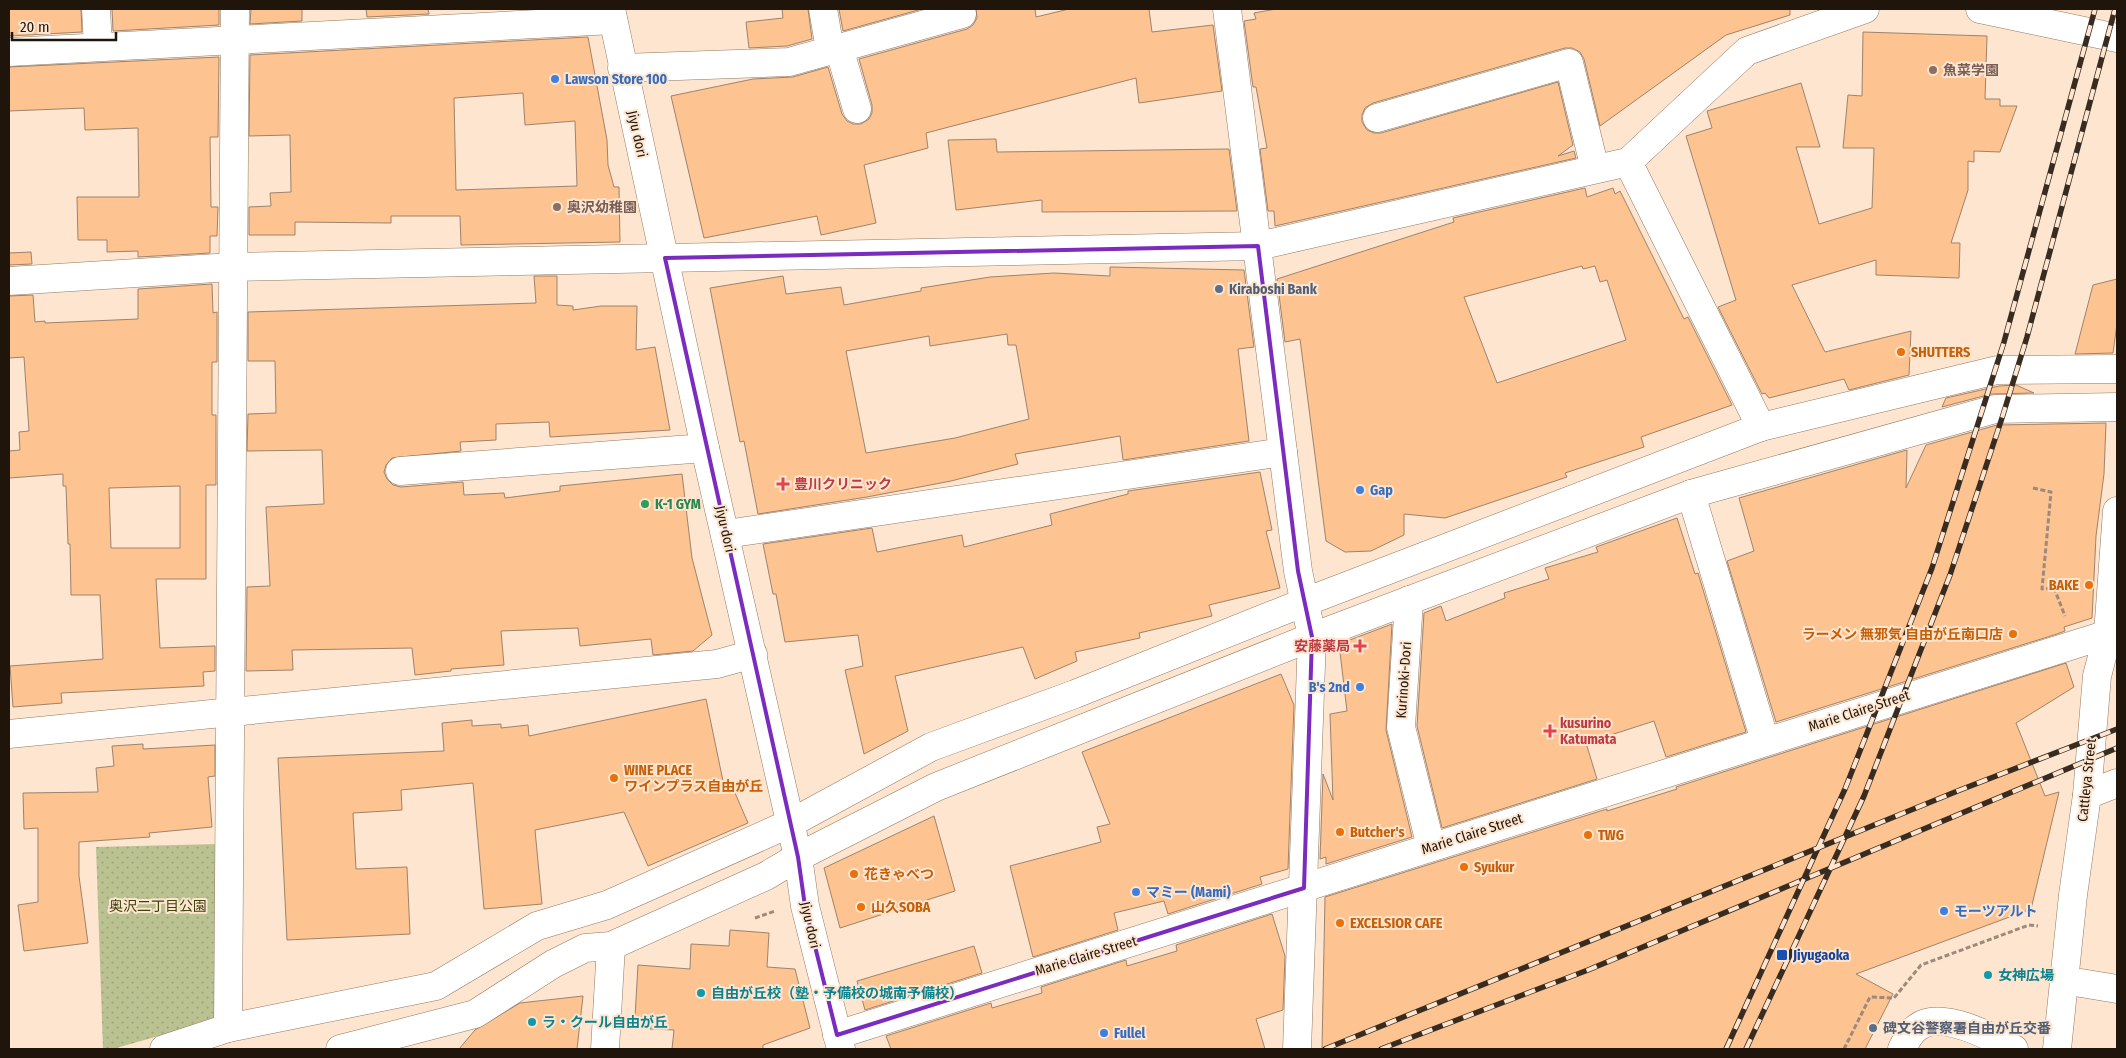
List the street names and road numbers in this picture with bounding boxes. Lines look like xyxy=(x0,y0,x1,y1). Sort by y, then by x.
street label: Jiyu dori xyxy=(623,109,651,159)
street label: Jiyu dori xyxy=(711,504,739,554)
street label: Kurinoki-Dori xyxy=(1393,641,1415,719)
street label: Marie Claire Street xyxy=(1806,686,1912,735)
street label: Cattleya Street xyxy=(2074,737,2100,823)
street label: Marie Claire Street xyxy=(1419,809,1525,858)
street label: Jiyu dori xyxy=(796,900,824,950)
street label: Marie Claire Street xyxy=(1033,932,1139,980)

